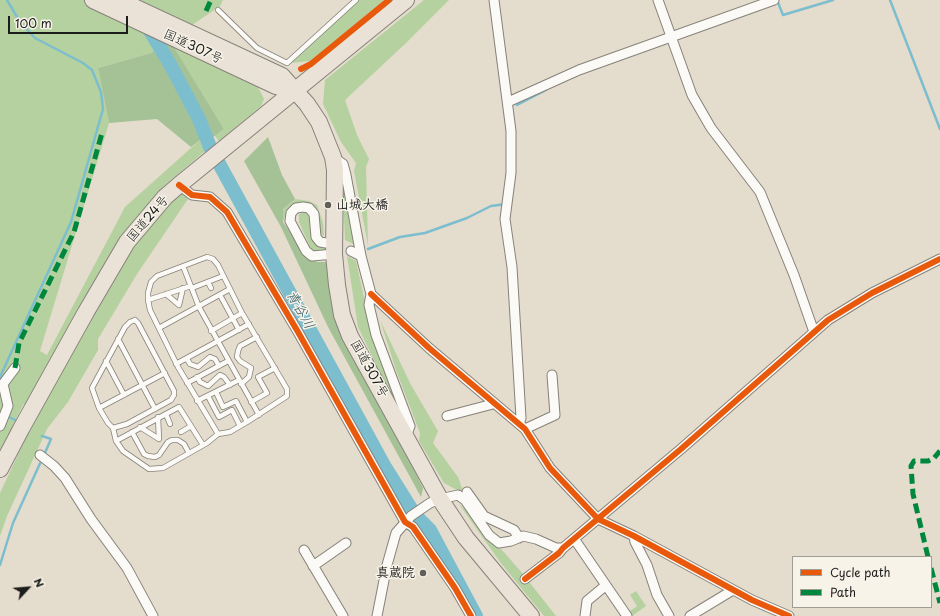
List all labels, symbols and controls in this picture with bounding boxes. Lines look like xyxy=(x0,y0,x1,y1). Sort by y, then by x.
scale bar xyxy=(10,8,130,34)
text: 100 m xyxy=(15,14,52,32)
street label: 国道307号 xyxy=(161,26,225,68)
street label: 国道24号 xyxy=(124,193,172,245)
place label: 山城大橋 xyxy=(336,197,388,213)
marker: 山城大橋 xyxy=(323,200,333,210)
water label: 青谷川 xyxy=(282,288,318,332)
street label: 国道307号 xyxy=(347,337,391,401)
legend xyxy=(792,556,932,608)
text: Cycle path xyxy=(830,563,891,581)
place label: 真蔵院 xyxy=(376,565,415,581)
north arrow xyxy=(8,568,48,608)
marker: 真蔵院 xyxy=(418,568,428,578)
text: N xyxy=(30,575,49,590)
text: Path xyxy=(830,583,856,601)

